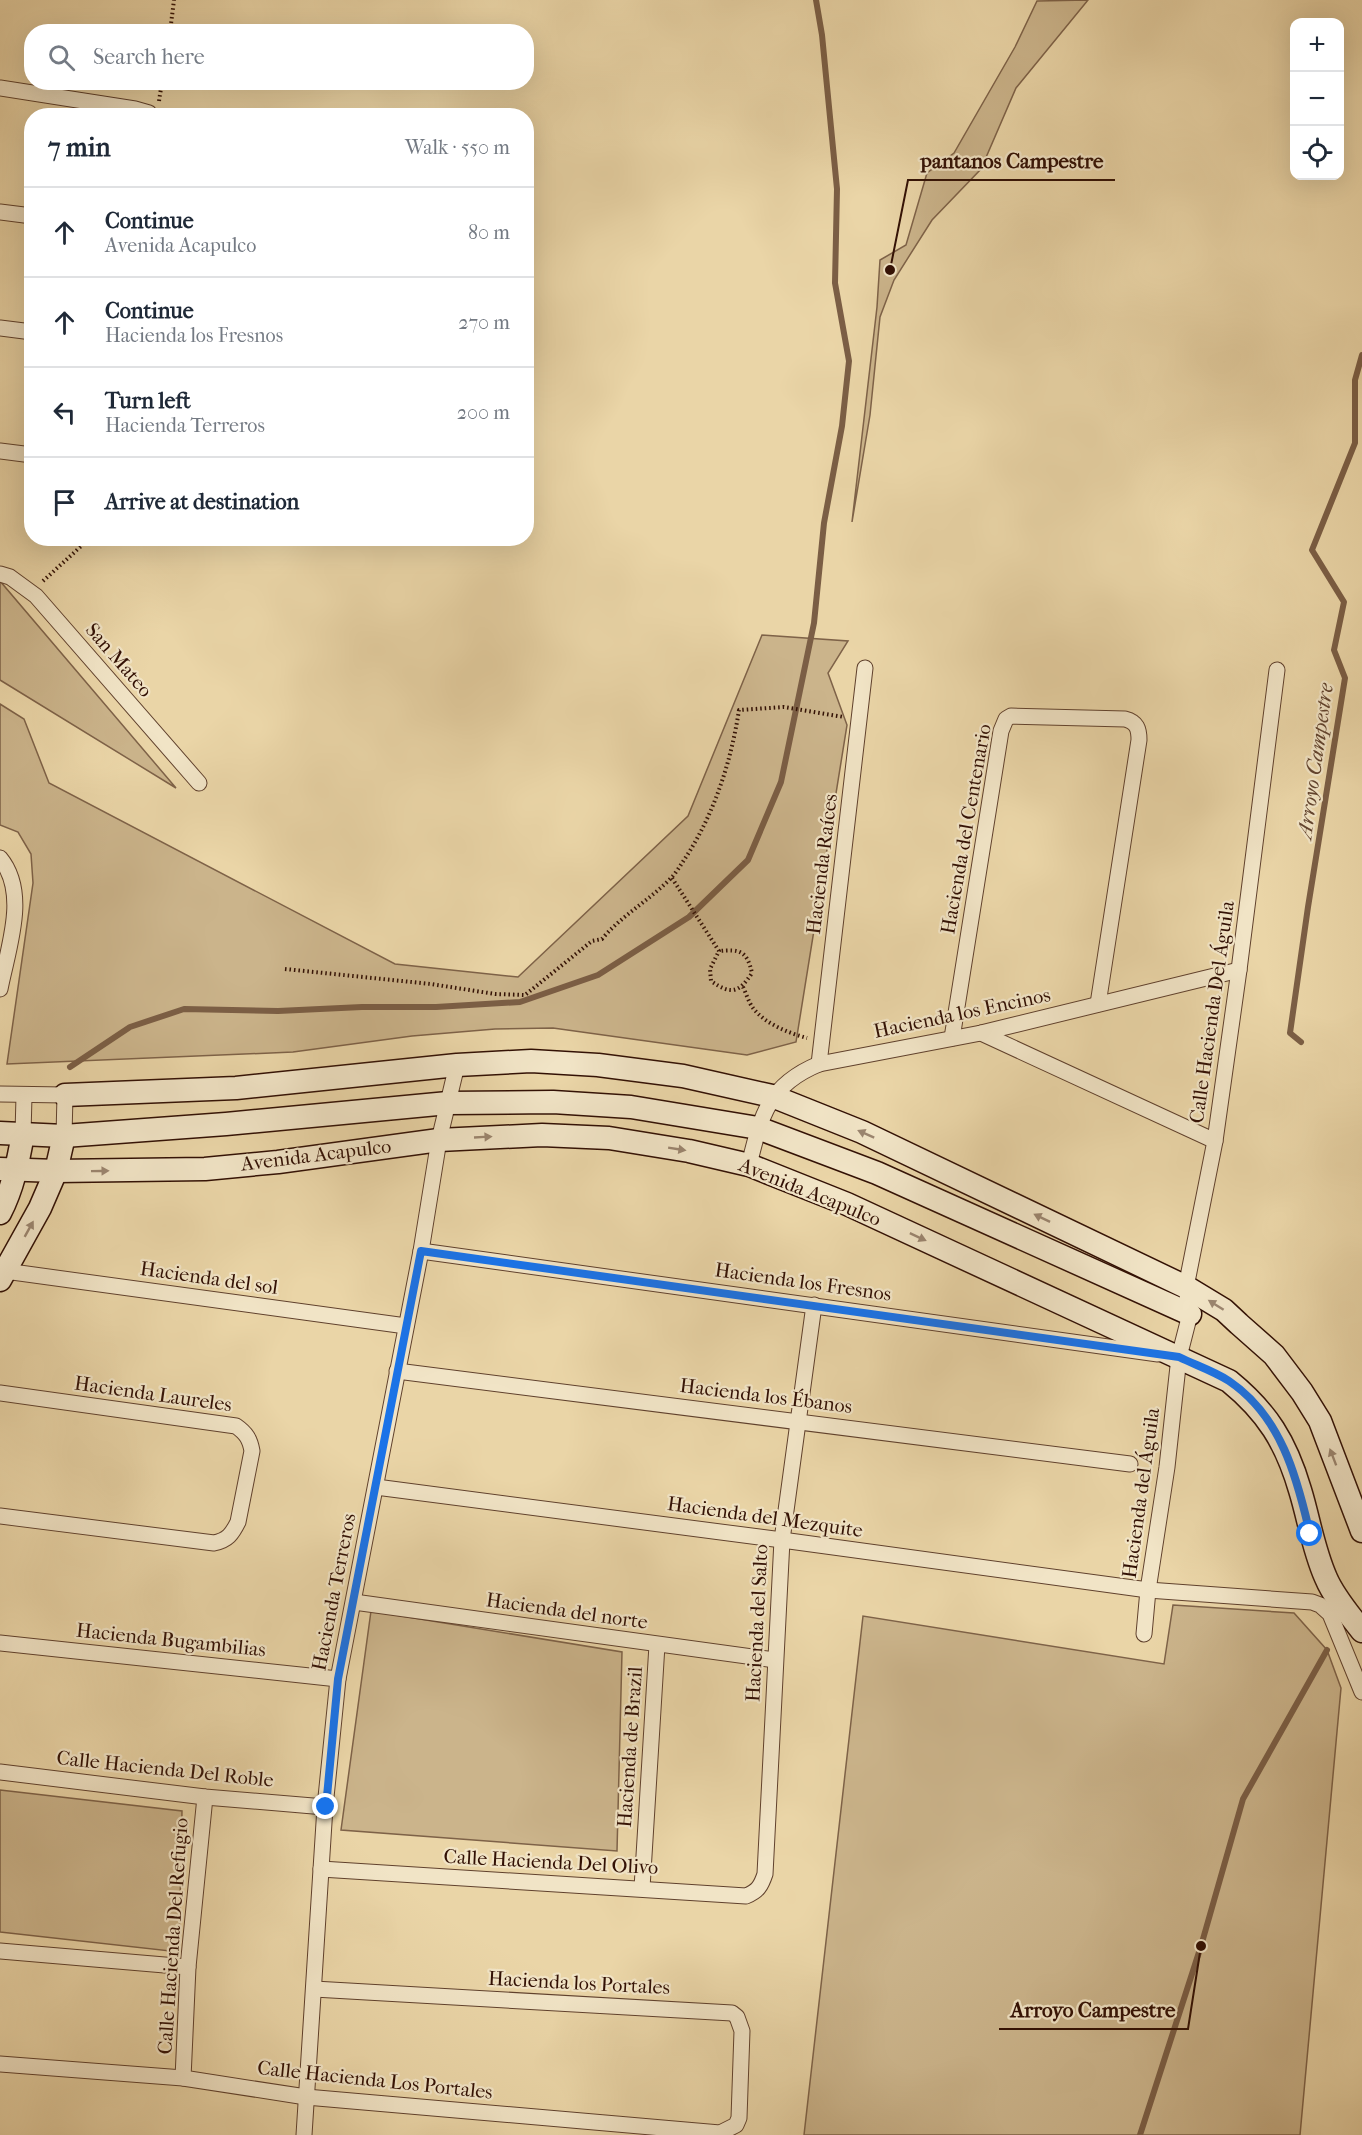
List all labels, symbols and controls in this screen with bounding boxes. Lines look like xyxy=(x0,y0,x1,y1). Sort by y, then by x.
map controls xyxy=(1290,18,1344,180)
button: + xyxy=(1290,18,1344,72)
search box xyxy=(24,24,534,90)
icon: search xyxy=(45,41,78,74)
text: Search here xyxy=(93,44,205,70)
button: − xyxy=(1290,72,1344,126)
button: locate xyxy=(1290,126,1344,180)
text: 7 min xyxy=(48,132,111,163)
text: Walk · 550 m xyxy=(405,136,510,159)
callout: pantanos Campestre xyxy=(908,141,1115,180)
text: pantanos Campestre xyxy=(920,149,1104,173)
text: Continue xyxy=(105,208,194,234)
icon: ahead xyxy=(48,216,81,249)
text: 80 m xyxy=(468,221,510,244)
text: Avenida Acapulco xyxy=(105,234,256,257)
text: Continue xyxy=(105,298,194,324)
icon: ahead xyxy=(48,306,81,339)
text: 270 m xyxy=(458,311,510,334)
text: Hacienda los Fresnos xyxy=(105,324,283,347)
text: Turn left xyxy=(105,388,191,414)
icon: left xyxy=(48,396,81,429)
text: 200 m xyxy=(457,401,510,424)
text: Hacienda Terreros xyxy=(105,414,265,437)
icon: arrive xyxy=(48,486,81,519)
text: Arrive at destination xyxy=(105,489,299,515)
street label: San Mateo xyxy=(81,618,157,702)
water label: Arroyo Campestre xyxy=(1292,681,1338,843)
street label: Hacienda del Centenario xyxy=(936,722,996,936)
street label: Hacienda Raíces xyxy=(802,792,842,936)
street label: Calle Hacienda Del Águila xyxy=(1184,899,1239,1125)
street label: Hacienda los Encinos xyxy=(871,983,1053,1043)
one-way arrow xyxy=(857,1128,875,1138)
one-way arrow xyxy=(473,1133,492,1142)
street label: Avenida Acapulco xyxy=(239,1134,392,1176)
one-way arrow xyxy=(667,1145,686,1154)
street label: Avenida Acapulco xyxy=(735,1153,884,1231)
one-way arrow xyxy=(91,1166,110,1175)
one-way arrow xyxy=(1033,1213,1050,1222)
one-way arrow xyxy=(24,1220,34,1237)
one-way arrow xyxy=(909,1233,927,1242)
street label: Hacienda del sol xyxy=(139,1257,280,1299)
street label: Hacienda los Fresnos xyxy=(713,1258,893,1306)
one-way arrow xyxy=(1208,1300,1224,1311)
street label: Hacienda Laureles xyxy=(73,1372,233,1416)
street label: Hacienda los Ébanos xyxy=(678,1373,854,1418)
street label: Hacienda del Águila xyxy=(1117,1405,1164,1580)
one-way arrow xyxy=(1328,1447,1338,1465)
street label: Hacienda del Mezquite xyxy=(666,1492,864,1542)
street label: Hacienda Terreros xyxy=(307,1511,361,1673)
route start xyxy=(1296,1520,1322,1546)
street label: Hacienda del Salto xyxy=(741,1543,773,1703)
street label: Hacienda del norte xyxy=(485,1588,649,1634)
street label: Hacienda Bugambilias xyxy=(75,1619,267,1661)
street label: Hacienda de Brazil xyxy=(613,1665,647,1828)
street label: Calle Hacienda Del Roble xyxy=(55,1746,275,1792)
route end xyxy=(312,1793,338,1819)
street label: Calle Hacienda Del Refugio xyxy=(153,1817,193,2055)
street label: Calle Hacienda Del Olivo xyxy=(443,1845,659,1879)
street label: Hacienda los Portales xyxy=(488,1967,670,1999)
callout: Arroyo Campestre xyxy=(999,1990,1188,2029)
text: Arroyo Campestre xyxy=(1009,1998,1176,2022)
street label: Calle Hacienda Los Portales xyxy=(256,2056,494,2104)

